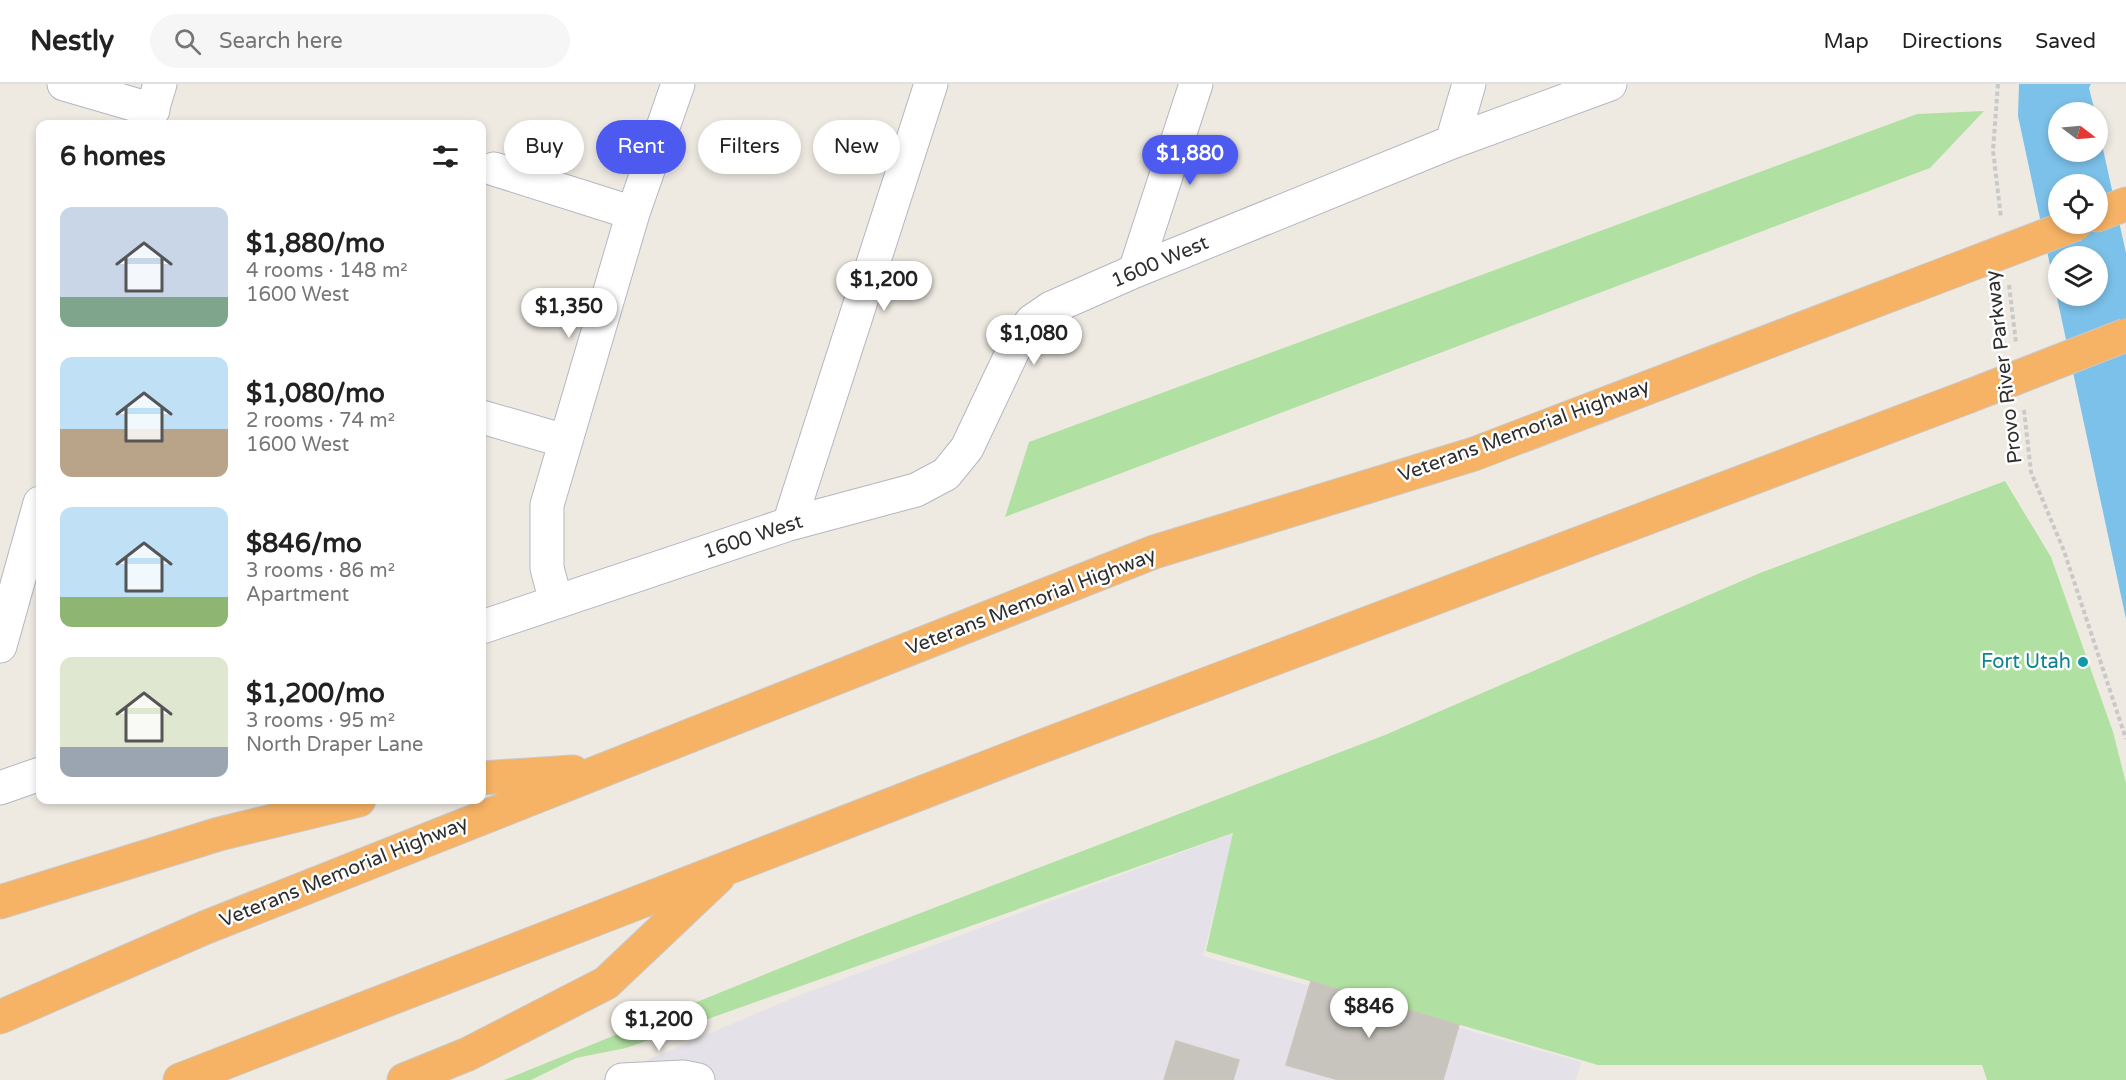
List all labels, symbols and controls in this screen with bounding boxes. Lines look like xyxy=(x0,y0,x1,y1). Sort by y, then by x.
search box xyxy=(150,14,570,68)
text: Nestly xyxy=(30,24,114,58)
icon: search xyxy=(171,25,204,58)
text: Search here xyxy=(219,28,343,54)
text: Map xyxy=(1823,29,1869,54)
text: Directions xyxy=(1902,29,2002,54)
text: Saved xyxy=(2035,29,2096,54)
north arrow xyxy=(2048,102,2108,162)
map controls xyxy=(2048,102,2108,306)
chip: Buy xyxy=(504,120,584,174)
chip: Rent xyxy=(596,120,686,174)
chip: Filters xyxy=(698,120,801,174)
chip: New xyxy=(813,120,900,174)
pin: $1,880 xyxy=(1141,135,1239,186)
icon: filters xyxy=(429,140,462,173)
text: 6 homes xyxy=(60,141,166,172)
text: $1,880 xyxy=(1156,142,1224,166)
button: locate xyxy=(2048,174,2108,234)
text: $1,880/mo xyxy=(246,228,385,259)
icon: home xyxy=(108,231,180,303)
street label: 1600 West xyxy=(1108,231,1213,293)
button: layers xyxy=(2048,246,2108,306)
text: 4 rooms · 148 m² xyxy=(246,259,408,283)
pin: $1,200 xyxy=(835,261,933,312)
text: $1,200 xyxy=(850,268,918,292)
street label: Provo River Parkway xyxy=(1980,269,2028,465)
text: 1600 West xyxy=(246,283,349,307)
pin: $1,350 xyxy=(520,288,618,339)
text: $1,350 xyxy=(535,295,603,319)
pin: $1,080 xyxy=(985,315,1083,366)
text: $1,080 xyxy=(1000,322,1068,346)
street label: Veterans Memorial Highway xyxy=(1395,374,1653,488)
text: $1,080/mo xyxy=(246,378,385,409)
icon: home xyxy=(108,381,180,453)
text: 2 rooms · 74 m² xyxy=(246,409,395,433)
text: 1600 West xyxy=(246,433,349,457)
street label: 1600 West xyxy=(700,510,806,564)
text: $846/mo xyxy=(246,528,362,559)
icon: home xyxy=(108,531,180,603)
street label: Veterans Memorial Highway xyxy=(903,543,1160,661)
text: 3 rooms · 86 m² xyxy=(246,559,395,583)
text: Apartment xyxy=(246,583,349,607)
place label: Fort Utah xyxy=(1981,650,2071,674)
marker: Fort Utah xyxy=(2076,655,2090,669)
text: $1,200/mo xyxy=(246,678,385,709)
icon: home xyxy=(108,681,180,753)
text: 3 rooms · 95 m² xyxy=(246,709,395,733)
text: North Draper Lane xyxy=(246,733,423,757)
street label: Veterans Memorial Highway xyxy=(216,811,472,933)
pin: $846 xyxy=(1333,988,1405,1039)
text: $846 xyxy=(1344,995,1394,1019)
pin: $1,200 xyxy=(610,1001,708,1052)
text: $1,200 xyxy=(625,1008,693,1032)

